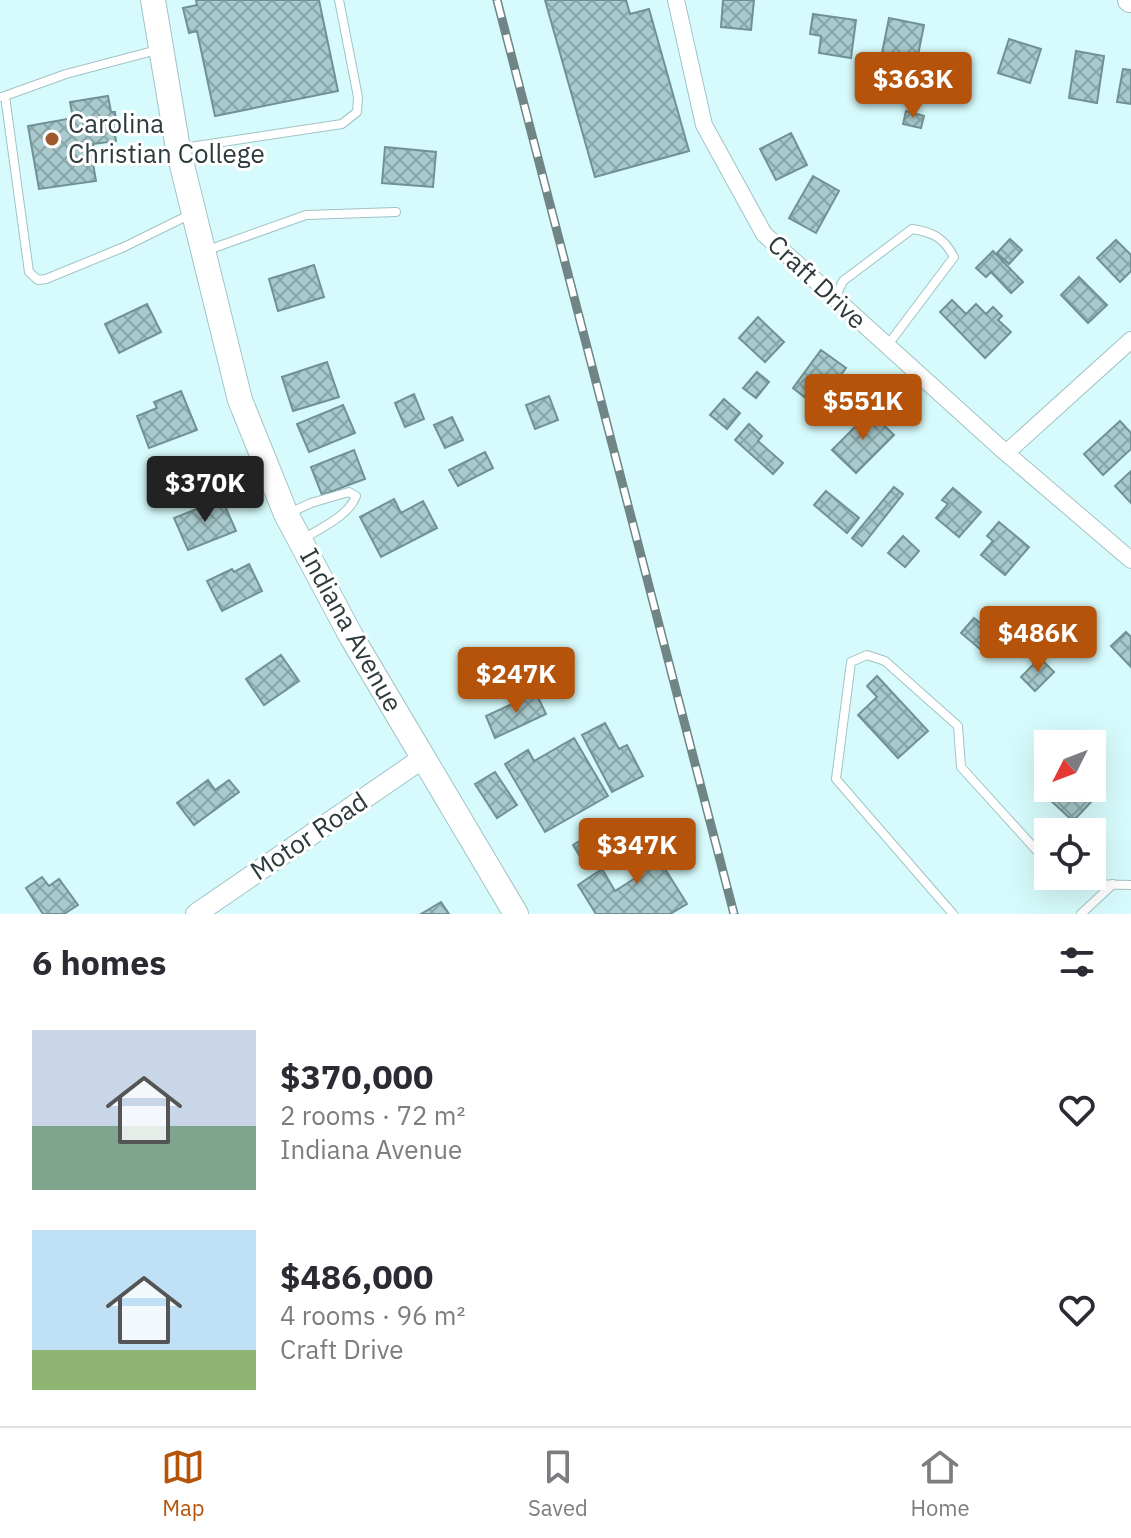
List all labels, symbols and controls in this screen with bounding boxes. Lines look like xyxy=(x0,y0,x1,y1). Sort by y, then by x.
pin: $363K xyxy=(857,52,969,120)
text: $363K xyxy=(873,61,953,95)
place label: Carolina Christian College xyxy=(68,106,265,170)
marker: Carolina Christian College xyxy=(43,130,61,148)
street label: Craft Drive xyxy=(761,227,874,336)
pin: $551K xyxy=(807,374,919,442)
text: $551K xyxy=(823,383,903,417)
pin: $370K xyxy=(149,456,261,524)
text: $370K xyxy=(165,465,245,499)
street label: Indiana Avenue xyxy=(293,542,411,717)
pin: $486K xyxy=(982,606,1094,674)
text: $486K xyxy=(998,615,1078,649)
pin: $247K xyxy=(460,647,572,715)
text: $247K xyxy=(476,656,556,690)
north arrow xyxy=(1034,730,1106,802)
map controls xyxy=(1034,730,1106,890)
street label: Motor Road xyxy=(243,783,374,887)
pin: $347K xyxy=(581,818,693,886)
button: locate xyxy=(1034,818,1106,890)
text: $347K xyxy=(597,827,677,861)
text: 6 homes xyxy=(32,940,167,984)
icon: filters xyxy=(1055,940,1099,984)
text: $370,000 xyxy=(280,1054,433,1098)
icon: home xyxy=(96,1062,192,1158)
icon: heart xyxy=(1055,1088,1099,1132)
text: 2 rooms · 72 m² xyxy=(280,1098,465,1132)
text: Indiana Avenue xyxy=(280,1132,462,1166)
text: $486,000 xyxy=(280,1254,433,1298)
icon: home xyxy=(96,1262,192,1358)
icon: heart xyxy=(1055,1288,1099,1332)
text: 4 rooms · 96 m² xyxy=(280,1298,465,1332)
text: Craft Drive xyxy=(280,1332,404,1366)
tab: Map xyxy=(161,1445,205,1522)
tab: Saved xyxy=(528,1445,588,1522)
tab: Home xyxy=(910,1445,970,1522)

